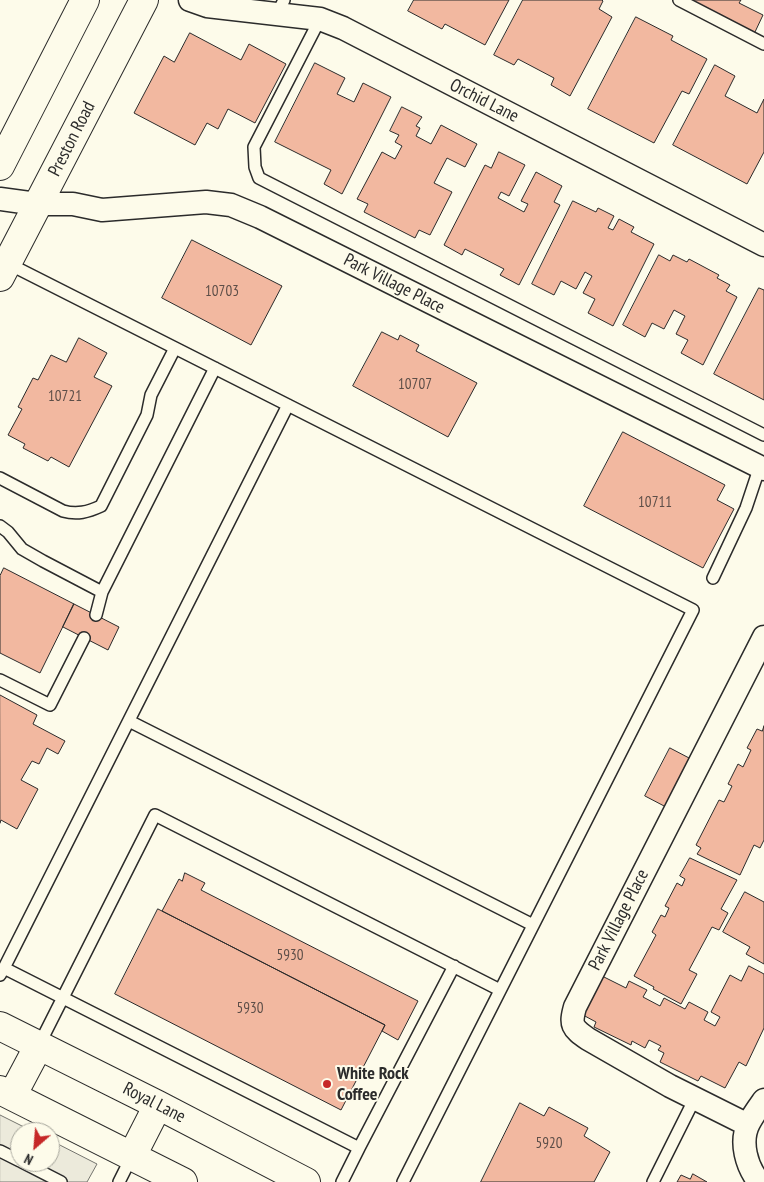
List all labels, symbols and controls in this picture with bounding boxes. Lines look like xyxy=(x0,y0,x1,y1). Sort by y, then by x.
street label: Orchid Lane xyxy=(446,74,522,128)
street label: Preston Road xyxy=(44,98,100,180)
street label: Park Village Place xyxy=(340,249,448,319)
house number: 10703 xyxy=(205,283,239,301)
house number: 10707 xyxy=(398,376,432,394)
house number: 10721 xyxy=(48,388,82,406)
house number: 10711 xyxy=(638,494,672,512)
street label: Park Village Place xyxy=(584,866,654,974)
house number: 5930 xyxy=(277,947,303,965)
house number: 5930 xyxy=(237,1000,263,1018)
place label: White Rock Coffee xyxy=(337,1063,409,1106)
street label: Royal Lane xyxy=(119,1078,189,1128)
marker: White Rock Coffee xyxy=(321,1078,333,1090)
north arrow xyxy=(10,1122,60,1172)
house number: 5920 xyxy=(536,1135,562,1153)
text: N xyxy=(21,1150,36,1169)

